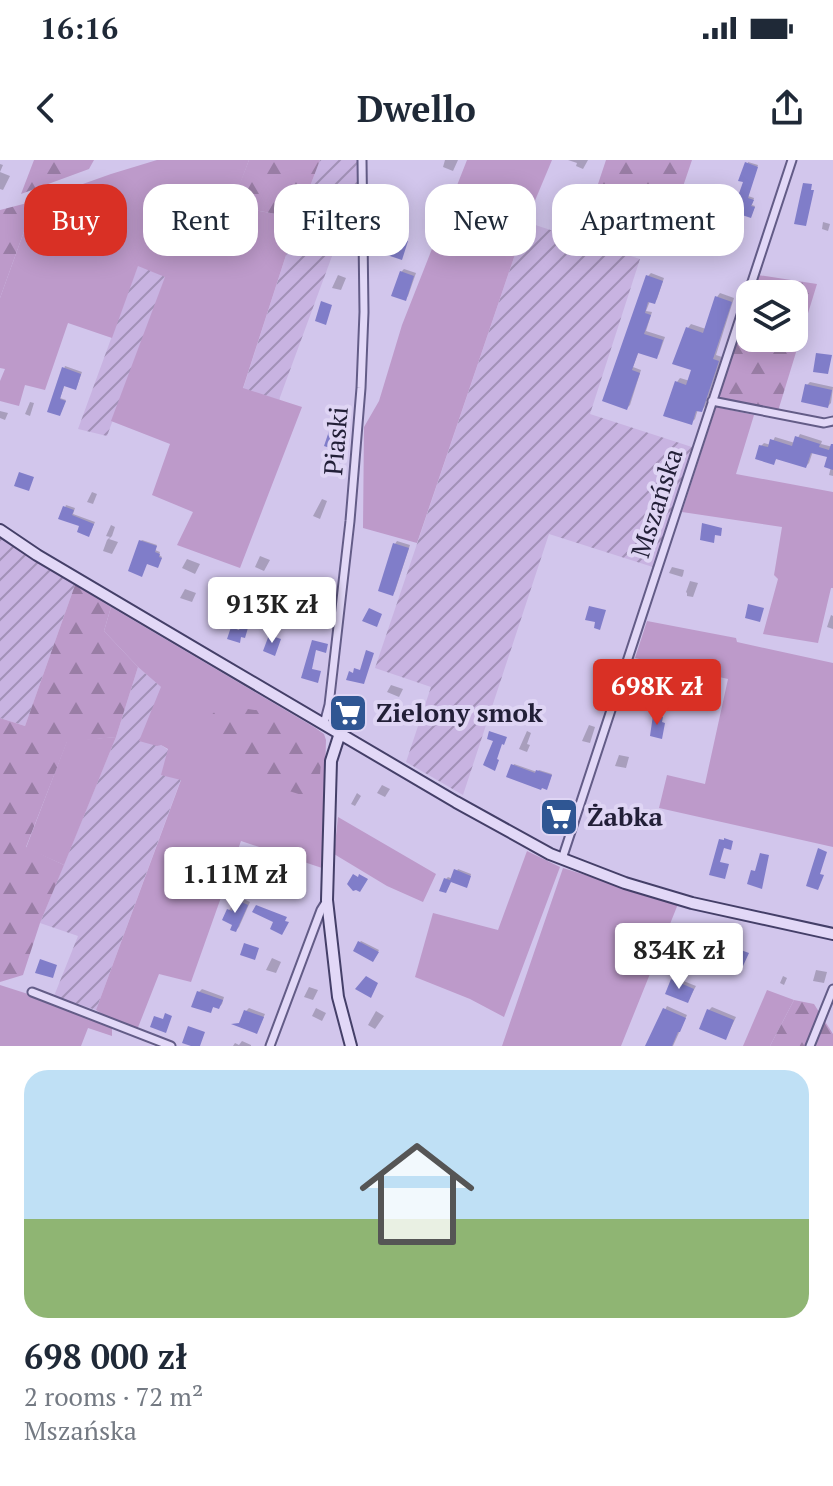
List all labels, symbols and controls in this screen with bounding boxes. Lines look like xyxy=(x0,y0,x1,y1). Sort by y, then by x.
text: 16:16 xyxy=(40,8,118,48)
text: Dwello xyxy=(357,85,476,132)
icon: back xyxy=(24,86,68,130)
icon: share xyxy=(765,86,809,130)
chip: Buy xyxy=(24,184,127,256)
chip: Rent xyxy=(143,184,258,256)
chip: Filters xyxy=(274,184,409,256)
chip: New xyxy=(425,184,536,256)
chip: Apartment xyxy=(552,184,744,256)
map controls xyxy=(736,280,808,352)
button: layers xyxy=(736,280,808,352)
street label: Piaski xyxy=(315,405,355,477)
street label: Mszańska xyxy=(622,444,690,562)
pin: 913K zł xyxy=(198,577,346,645)
text: 913K zł xyxy=(226,586,318,620)
pin: 698K zł xyxy=(583,659,731,727)
text: 698K zł xyxy=(611,668,703,702)
supermarket icon: Zielony smok xyxy=(327,692,369,734)
place label: Zielony smok xyxy=(376,695,544,729)
supermarket icon: Żabka xyxy=(538,796,580,838)
place label: Żabka xyxy=(587,799,663,833)
pin: 1.11M zł xyxy=(152,847,318,915)
text: 1.11M zł xyxy=(182,856,288,890)
pin: 834K zł xyxy=(605,923,753,991)
text: 834K zł xyxy=(633,932,725,966)
icon: home xyxy=(345,1122,489,1266)
text: 698 000 zł xyxy=(24,1334,187,1379)
text: 2 rooms · 72 m² xyxy=(24,1379,203,1413)
text: Mszańska xyxy=(24,1413,137,1447)

